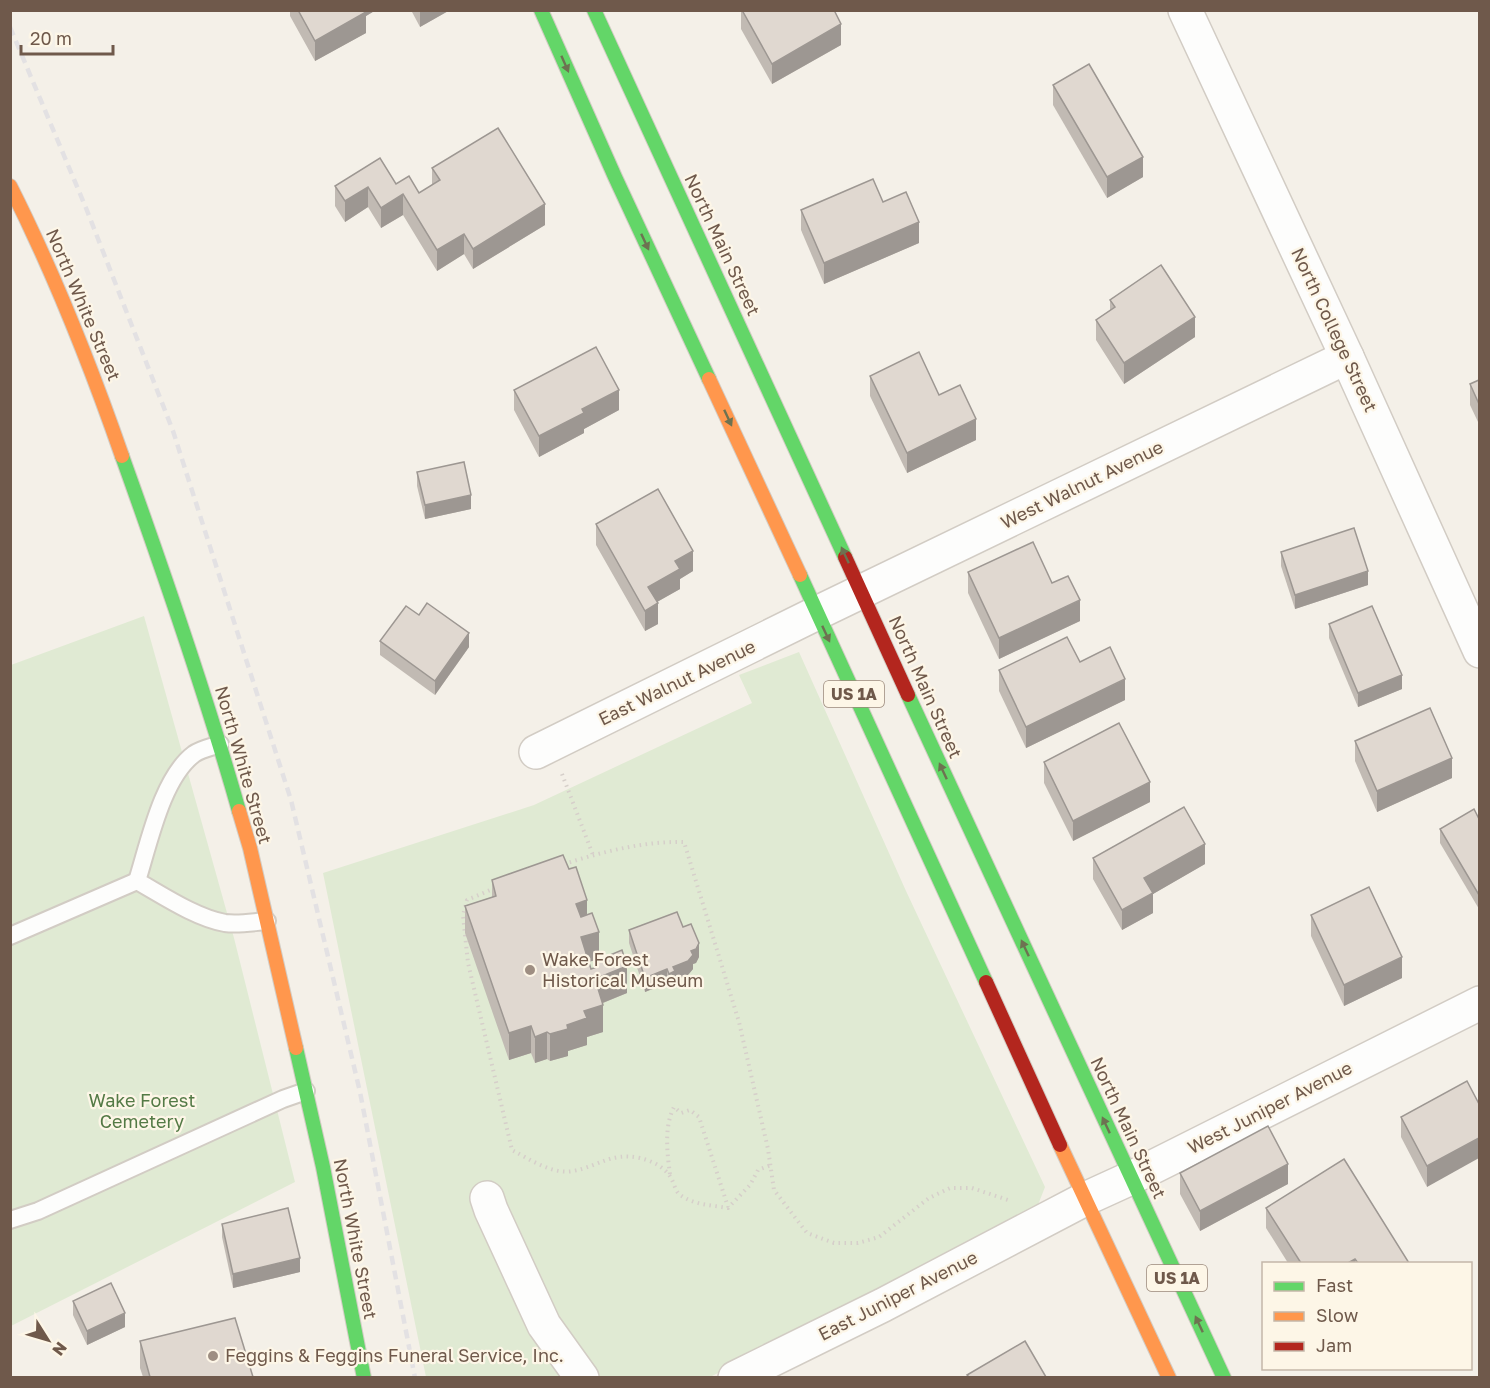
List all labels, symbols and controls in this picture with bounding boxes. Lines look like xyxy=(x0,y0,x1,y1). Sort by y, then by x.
scale bar xyxy=(21,18,112,56)
text: 20 m xyxy=(30,27,72,49)
one-way arrow xyxy=(561,55,570,72)
street label: North Main Street xyxy=(680,170,765,319)
street label: North White Street xyxy=(42,225,126,384)
one-way arrow xyxy=(641,233,650,250)
street label: North College Street xyxy=(1287,244,1383,415)
one-way arrow xyxy=(723,410,732,427)
street label: West Walnut Avenue xyxy=(997,435,1166,533)
one-way arrow xyxy=(841,547,850,564)
street label: North Main Street xyxy=(885,612,967,761)
one-way arrow xyxy=(822,625,831,642)
street label: East Walnut Avenue xyxy=(594,635,759,730)
road number: US 1A xyxy=(824,681,884,707)
street label: North White Street xyxy=(211,683,277,846)
one-way arrow xyxy=(938,763,947,780)
one-way arrow xyxy=(1020,940,1029,957)
place label: Wake Forest Historical Museum xyxy=(542,948,703,991)
marker: Wake Forest Historical Museum xyxy=(523,963,537,977)
street label: North Main Street xyxy=(1086,1053,1171,1202)
street label: West Juniper Avenue xyxy=(1184,1056,1355,1158)
park label: Wake Forest Cemetery xyxy=(89,1089,195,1132)
one-way arrow xyxy=(1102,1117,1111,1134)
street label: North White Street xyxy=(330,1157,382,1321)
street label: East Juniper Avenue xyxy=(814,1245,981,1345)
legend xyxy=(1262,1262,1472,1370)
road number: US 1A xyxy=(1147,1265,1207,1291)
text: Fast xyxy=(1316,1274,1353,1296)
text: Slow xyxy=(1316,1304,1359,1326)
north arrow xyxy=(18,1310,78,1370)
one-way arrow xyxy=(1194,1315,1204,1333)
text: Jam xyxy=(1316,1334,1352,1356)
text: N xyxy=(48,1338,72,1360)
place label: Feggins & Feggins Funeral Service, Inc. xyxy=(225,1344,564,1366)
marker: Feggins & Feggins Funeral Service, Inc. xyxy=(206,1349,220,1363)

